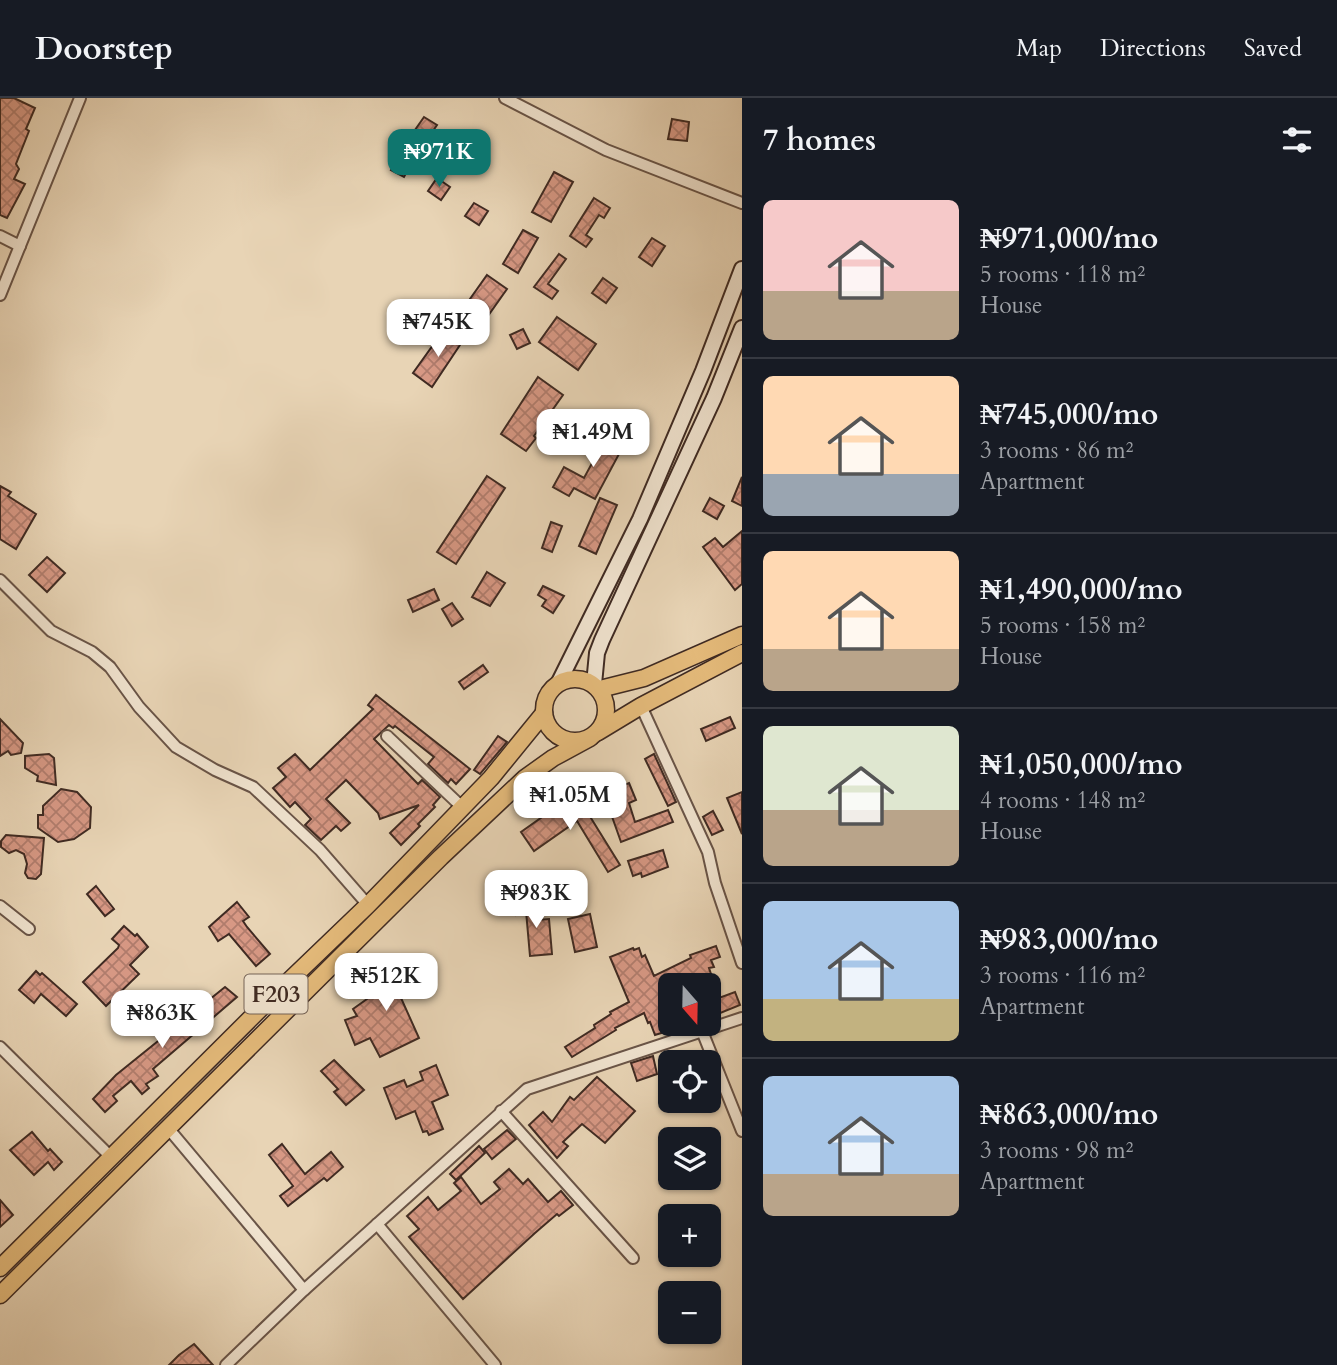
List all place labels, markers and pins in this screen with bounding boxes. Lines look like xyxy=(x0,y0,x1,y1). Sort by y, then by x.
pin: ₦971K xyxy=(390,130,488,189)
pin: ₦745K xyxy=(389,300,487,359)
pin: ₦1.49M xyxy=(536,410,650,469)
pin: ₦1.05M xyxy=(513,772,627,832)
pin: ₦983K xyxy=(487,870,585,930)
pin: ₦512K xyxy=(337,954,435,1013)
pin: ₦863K xyxy=(113,990,211,1050)

